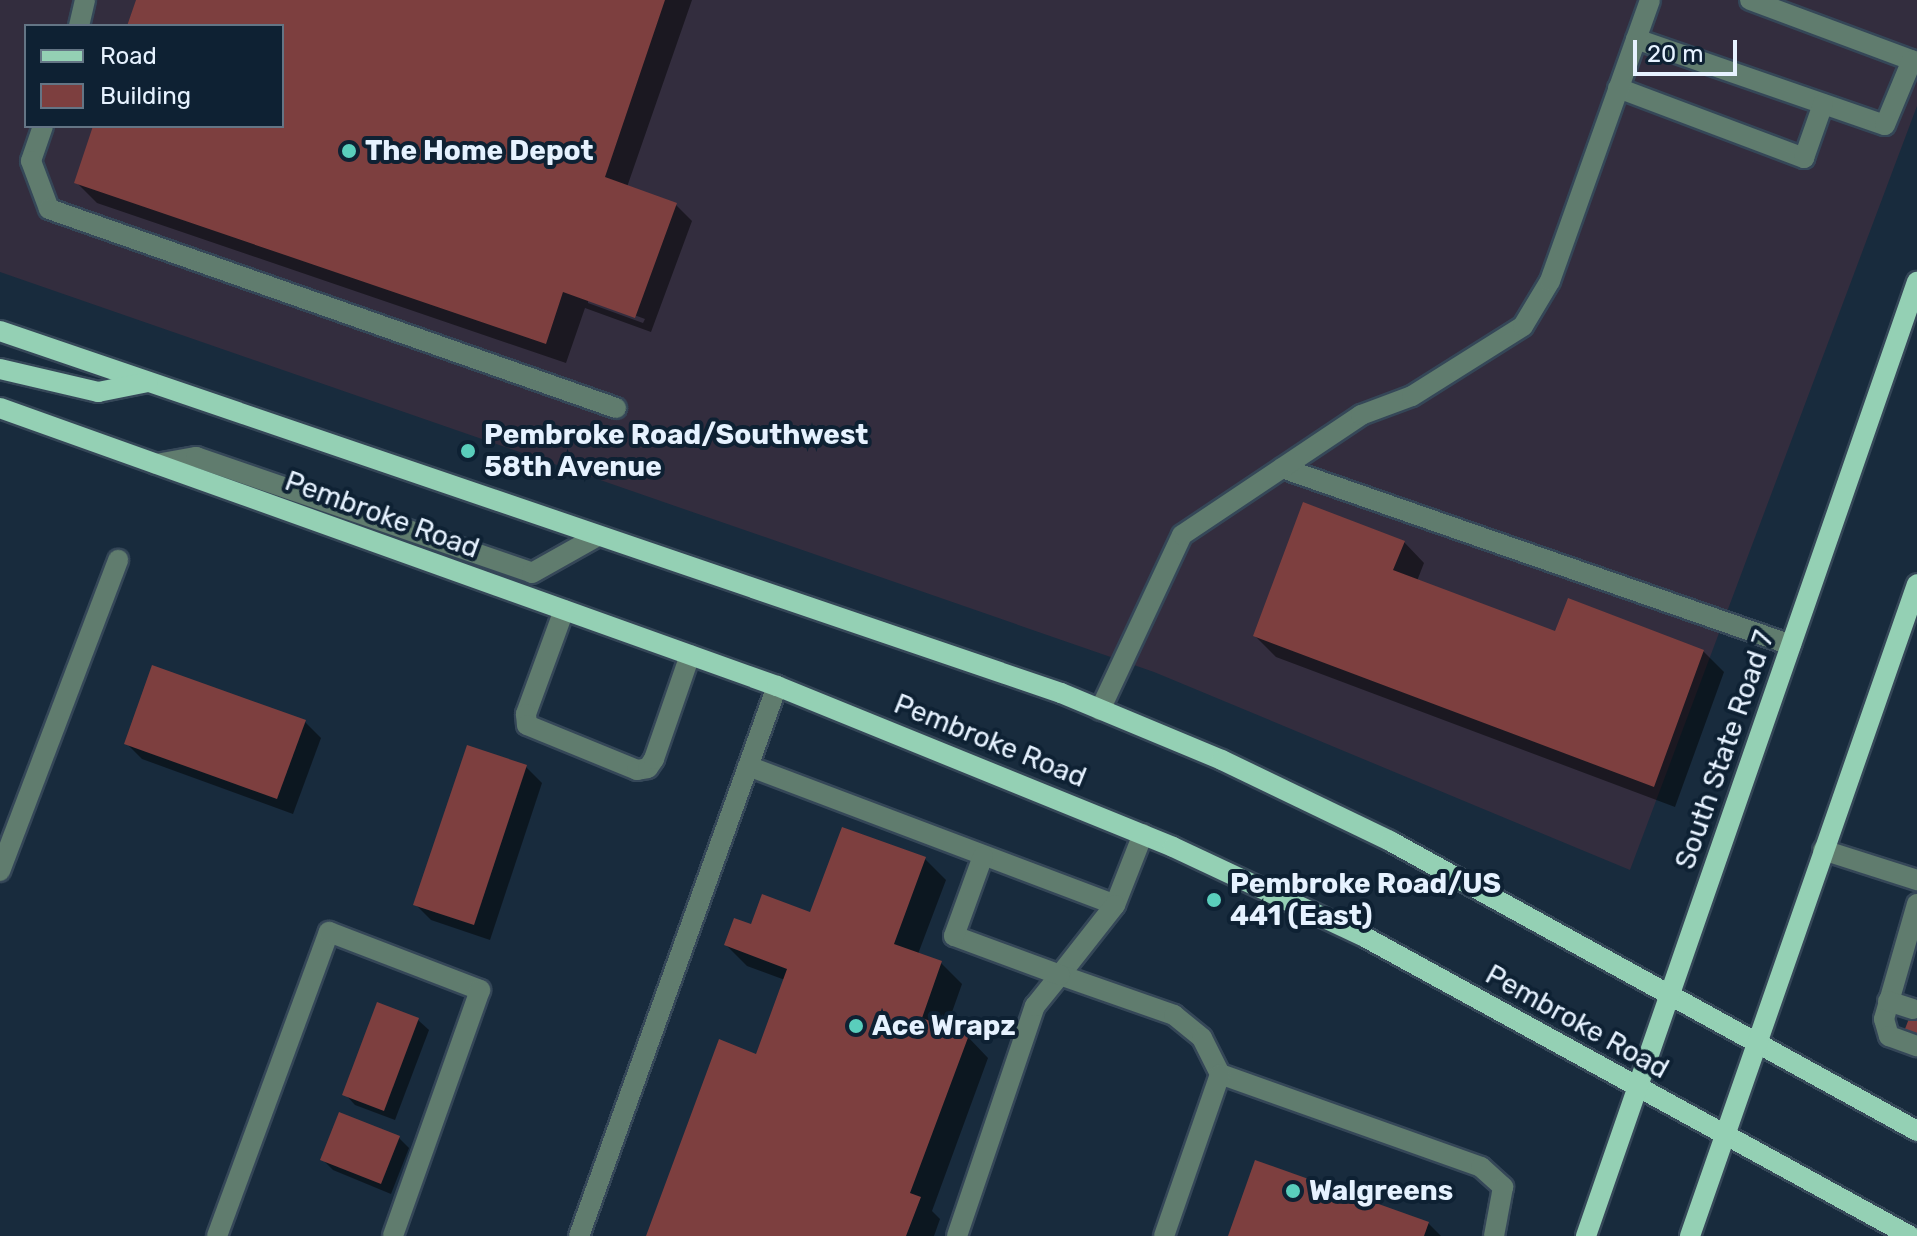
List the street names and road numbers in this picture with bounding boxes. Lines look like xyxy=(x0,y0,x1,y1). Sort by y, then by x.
street label: Pembroke Road xyxy=(280,464,484,566)
street label: South State Road 7 xyxy=(1668,626,1782,874)
street label: Pembroke Road xyxy=(889,687,1091,795)
street label: Pembroke Road xyxy=(1480,958,1674,1086)

